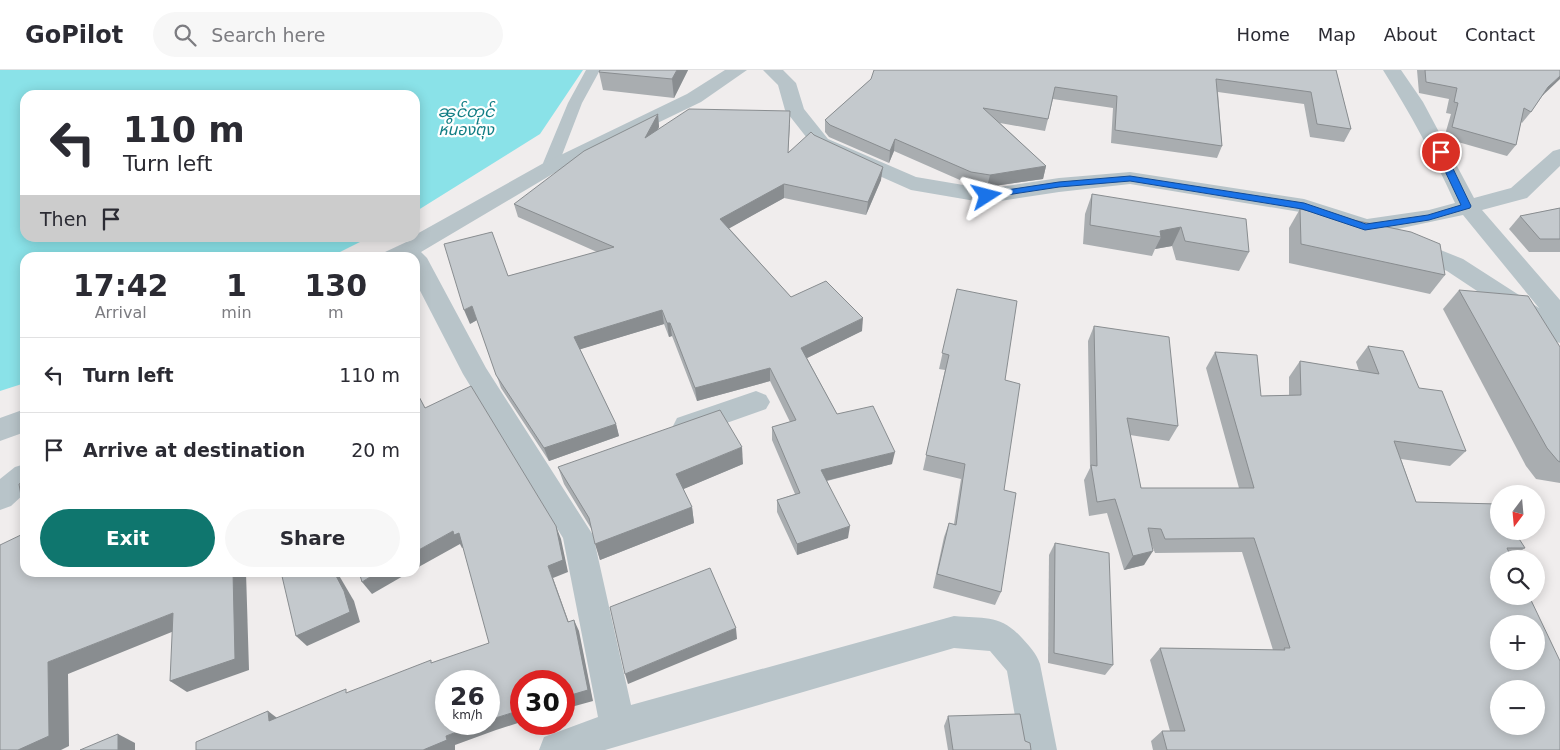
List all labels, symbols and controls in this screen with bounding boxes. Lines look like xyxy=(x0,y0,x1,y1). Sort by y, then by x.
search box xyxy=(153,12,503,57)
text: GoPilot xyxy=(25,21,123,49)
icon: search xyxy=(171,21,199,49)
text: Search here xyxy=(211,24,325,46)
text: Home xyxy=(1237,24,1290,45)
text: Map xyxy=(1318,24,1356,45)
text: About xyxy=(1384,24,1437,45)
text: Contact xyxy=(1465,24,1535,45)
water label: ၼွင်တုင် หนองตุง xyxy=(438,100,496,140)
icon: left xyxy=(40,110,105,175)
text: 110 m xyxy=(123,110,245,150)
pin xyxy=(1420,131,1462,173)
icon: arrive xyxy=(1427,138,1455,166)
text: Turn left xyxy=(123,151,212,176)
position arrow xyxy=(960,169,1012,221)
icon: arrive xyxy=(97,205,125,233)
text: Then xyxy=(40,208,87,230)
text: 17:42 xyxy=(73,268,168,303)
text: 1 xyxy=(226,268,247,303)
text: 130 xyxy=(304,268,367,303)
text: Arrival xyxy=(95,303,147,322)
text: min xyxy=(221,303,252,322)
text: m xyxy=(328,303,344,322)
icon: left xyxy=(40,361,68,389)
text: Turn left xyxy=(83,364,174,386)
text: 110 m xyxy=(339,364,400,386)
icon: arrive xyxy=(40,436,68,464)
text: Arrive at destination xyxy=(83,439,305,461)
text: 20 m xyxy=(351,439,400,461)
north arrow xyxy=(1490,485,1545,540)
map controls xyxy=(1490,485,1545,735)
button: Exit xyxy=(40,509,215,567)
button: Share xyxy=(225,509,400,567)
button: search xyxy=(1490,550,1545,605)
button: + xyxy=(1490,615,1545,670)
speed limit sign: 30 xyxy=(510,670,575,735)
button: − xyxy=(1490,680,1545,735)
text: 26 xyxy=(450,682,485,711)
text: km/h xyxy=(452,708,483,722)

